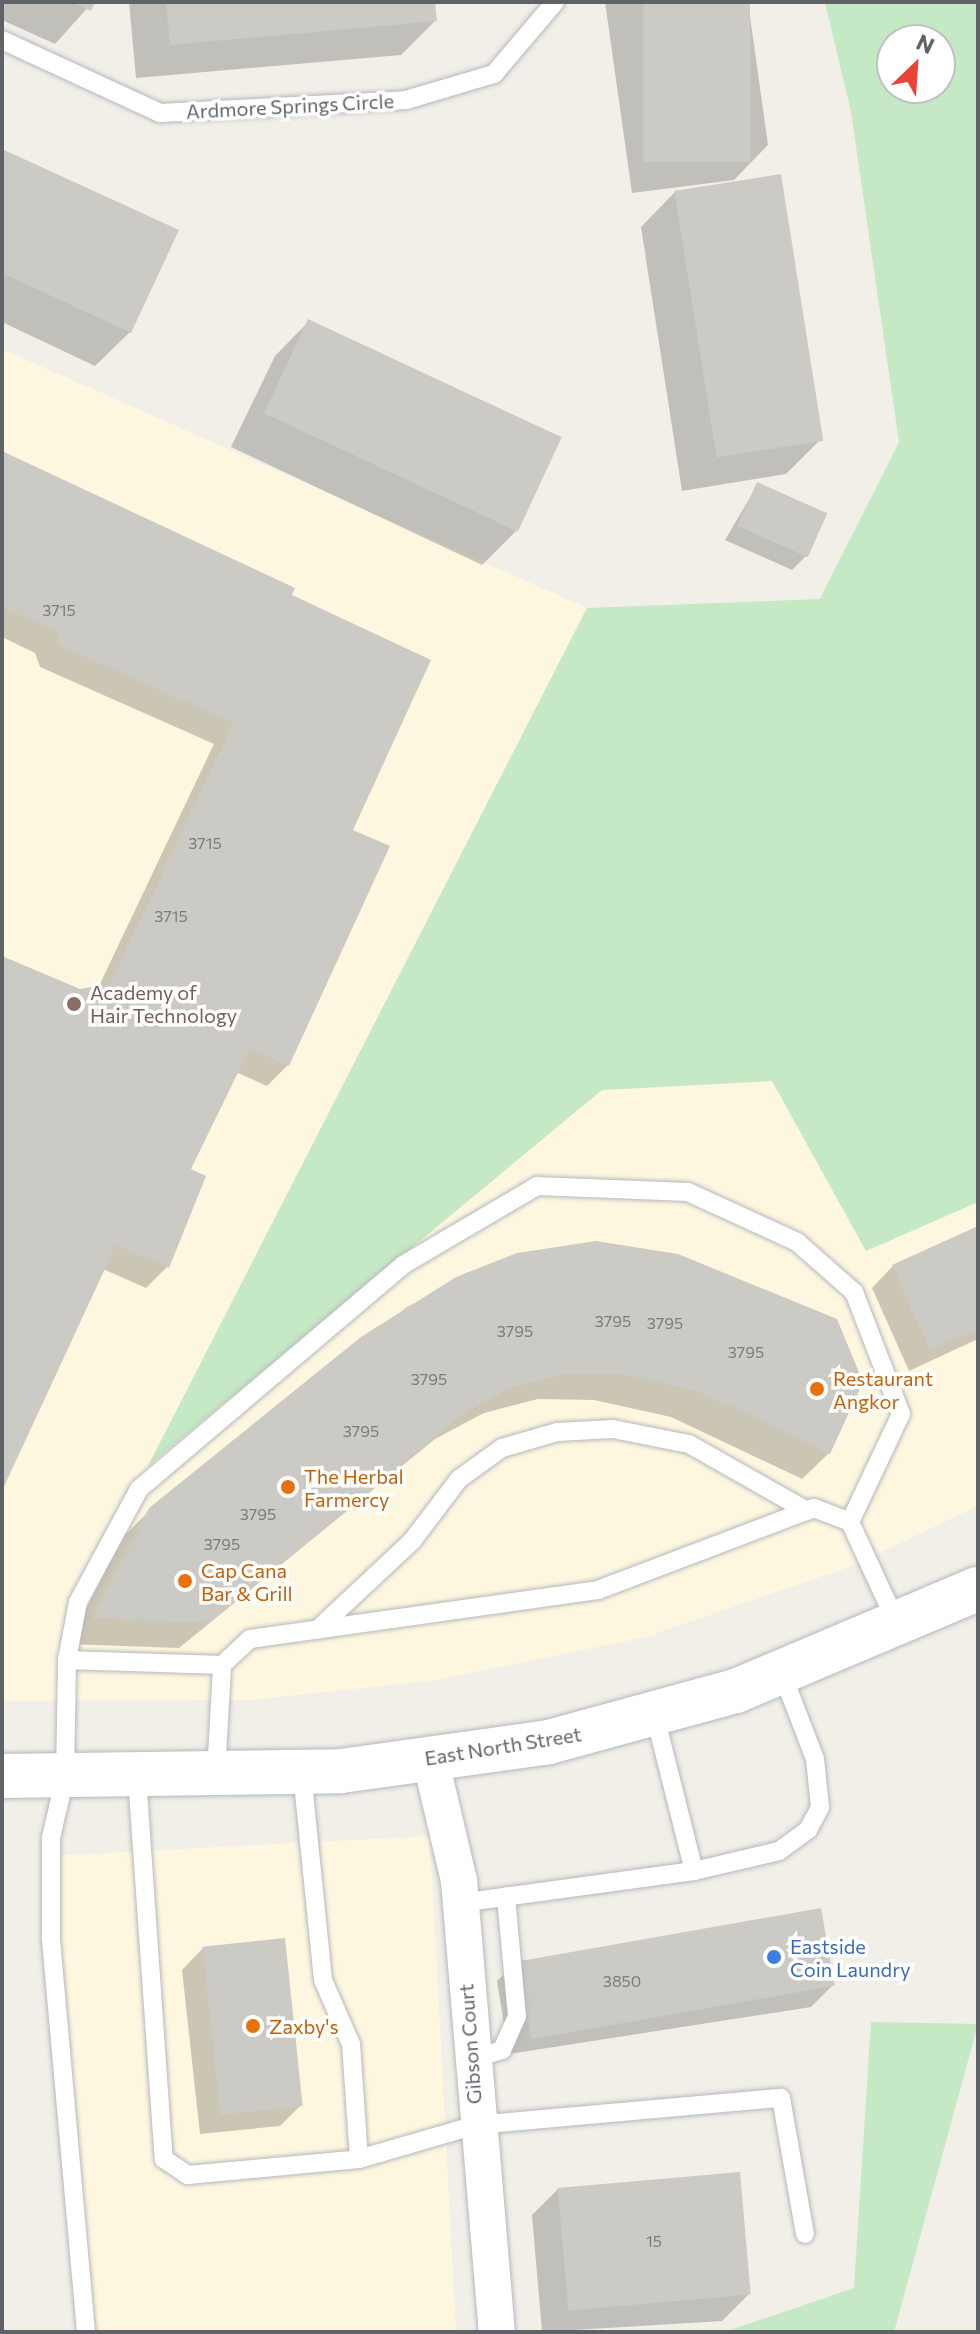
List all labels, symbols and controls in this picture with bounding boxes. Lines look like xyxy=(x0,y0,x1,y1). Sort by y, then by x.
north arrow xyxy=(876,24,956,104)
text: N xyxy=(912,28,939,59)
street label: Ardmore Springs Circle xyxy=(185,89,395,123)
house number: 3715 xyxy=(42,600,76,620)
house number: 3715 xyxy=(188,833,222,853)
house number: 3715 xyxy=(154,906,188,926)
place label: Academy of Hair Technology xyxy=(90,980,237,1027)
marker: Academy of Hair Technology xyxy=(65,995,83,1013)
house number: 3795 xyxy=(595,1311,631,1331)
house number: 3795 xyxy=(647,1313,683,1333)
house number: 3795 xyxy=(497,1321,533,1341)
house number: 3795 xyxy=(728,1342,764,1362)
place label: Restaurant Angkor xyxy=(833,1366,933,1413)
house number: 3795 xyxy=(411,1369,447,1389)
marker: Restaurant Angkor xyxy=(808,1380,826,1398)
house number: 3795 xyxy=(343,1421,379,1441)
place label: The Herbal Farmercy xyxy=(304,1464,404,1511)
marker: The Herbal Farmercy xyxy=(279,1478,297,1496)
house number: 3795 xyxy=(240,1504,276,1524)
house number: 3795 xyxy=(204,1534,240,1554)
place label: Cap Cana Bar & Grill xyxy=(201,1558,293,1605)
marker: Cap Cana Bar & Grill xyxy=(176,1572,194,1590)
street label: East North Street xyxy=(423,1722,583,1770)
place label: Eastside Coin Laundry xyxy=(790,1934,911,1981)
marker: Eastside Coin Laundry xyxy=(765,1948,783,1966)
house number: 3850 xyxy=(603,1971,641,1991)
street label: Gibson Court xyxy=(454,1983,486,2105)
place label: Zaxby's xyxy=(269,2014,339,2038)
marker: Zaxby's xyxy=(244,2017,262,2035)
house number: 15 xyxy=(646,2231,662,2251)

